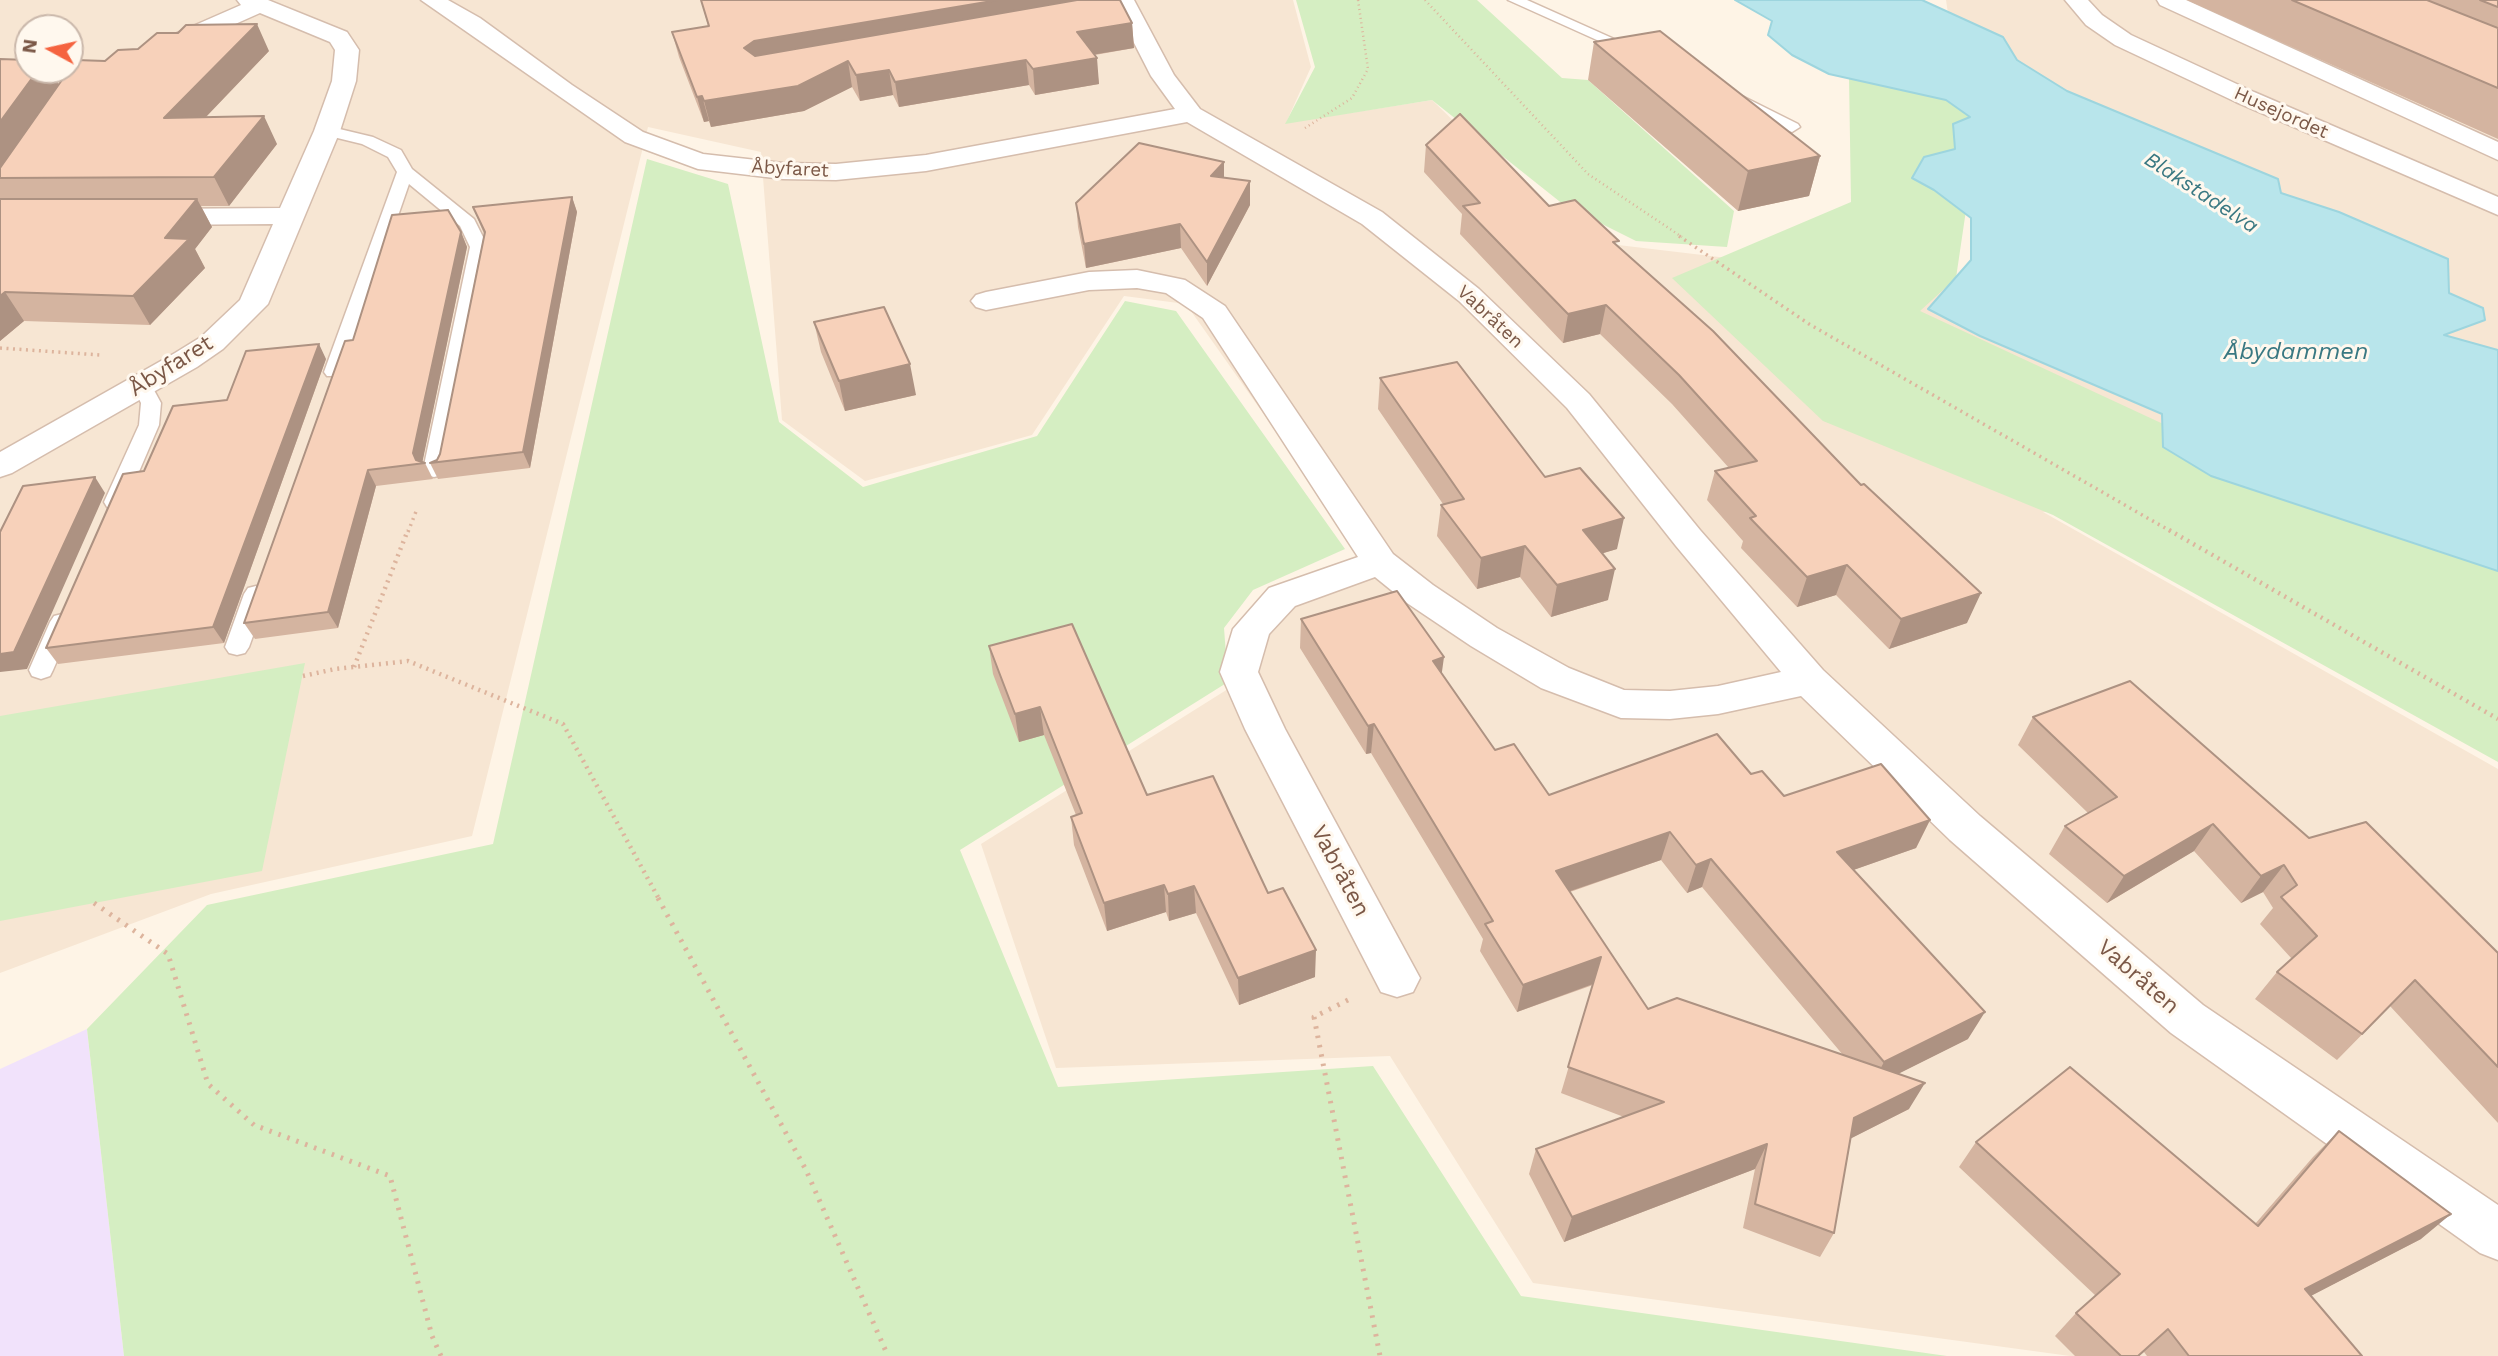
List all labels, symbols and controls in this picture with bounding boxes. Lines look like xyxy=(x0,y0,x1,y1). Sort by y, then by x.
north arrow xyxy=(14,14,84,84)
text: N xyxy=(17,38,42,55)
street label: Husejordet xyxy=(2230,82,2332,144)
water label: Blakstadelva xyxy=(2139,147,2263,239)
street label: Åbyfaret xyxy=(751,156,829,182)
street label: Vabråten xyxy=(1452,281,1528,353)
street label: Åbyfaret xyxy=(124,329,218,403)
water label: Åbydammen xyxy=(2224,338,2368,366)
street label: Vabråten xyxy=(1304,820,1376,922)
street label: Vabråten xyxy=(2091,934,2185,1020)

